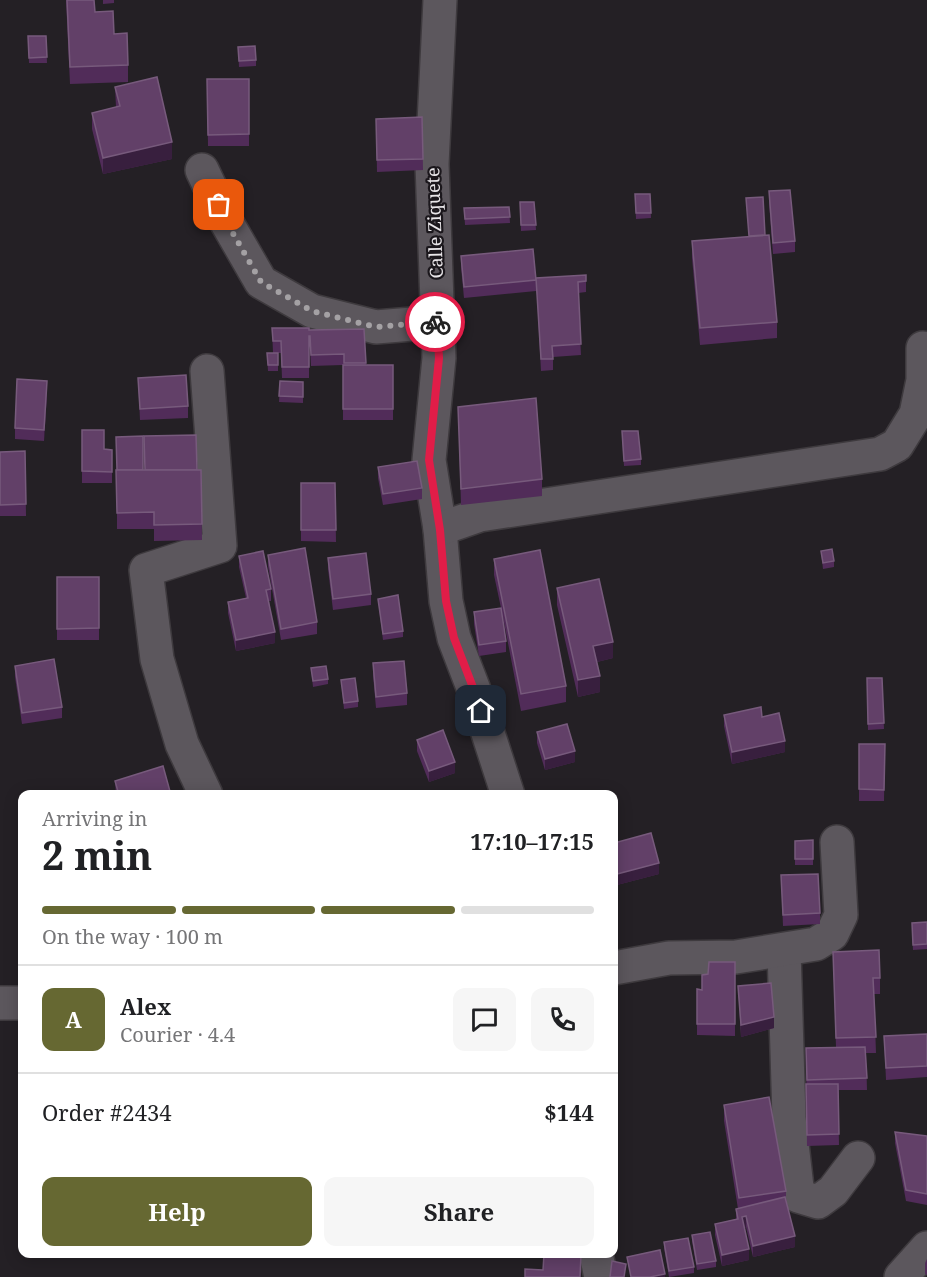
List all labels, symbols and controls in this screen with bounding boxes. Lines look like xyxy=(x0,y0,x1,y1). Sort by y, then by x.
street label: Calle Ziquete xyxy=(420,167,448,279)
pin xyxy=(193,179,244,230)
icon: bag xyxy=(202,188,235,221)
courier xyxy=(405,292,465,352)
icon: bike xyxy=(419,306,452,339)
pin xyxy=(455,685,506,736)
icon: home xyxy=(464,694,497,727)
text: Arriving in xyxy=(42,805,147,832)
text: 17:10–17:15 xyxy=(470,826,594,856)
text: 2 min xyxy=(42,828,152,881)
text: On the way · 100 m xyxy=(42,923,223,950)
button: chat xyxy=(453,988,516,1051)
button: phone xyxy=(531,988,594,1051)
text: Alex xyxy=(120,991,171,1021)
text: A xyxy=(65,1004,82,1034)
text: Courier · 4.4 xyxy=(120,1021,235,1048)
text: Order #2434 xyxy=(42,1097,172,1127)
text: $144 xyxy=(544,1097,594,1127)
button: Help xyxy=(42,1177,312,1246)
button: Share xyxy=(324,1177,594,1246)

